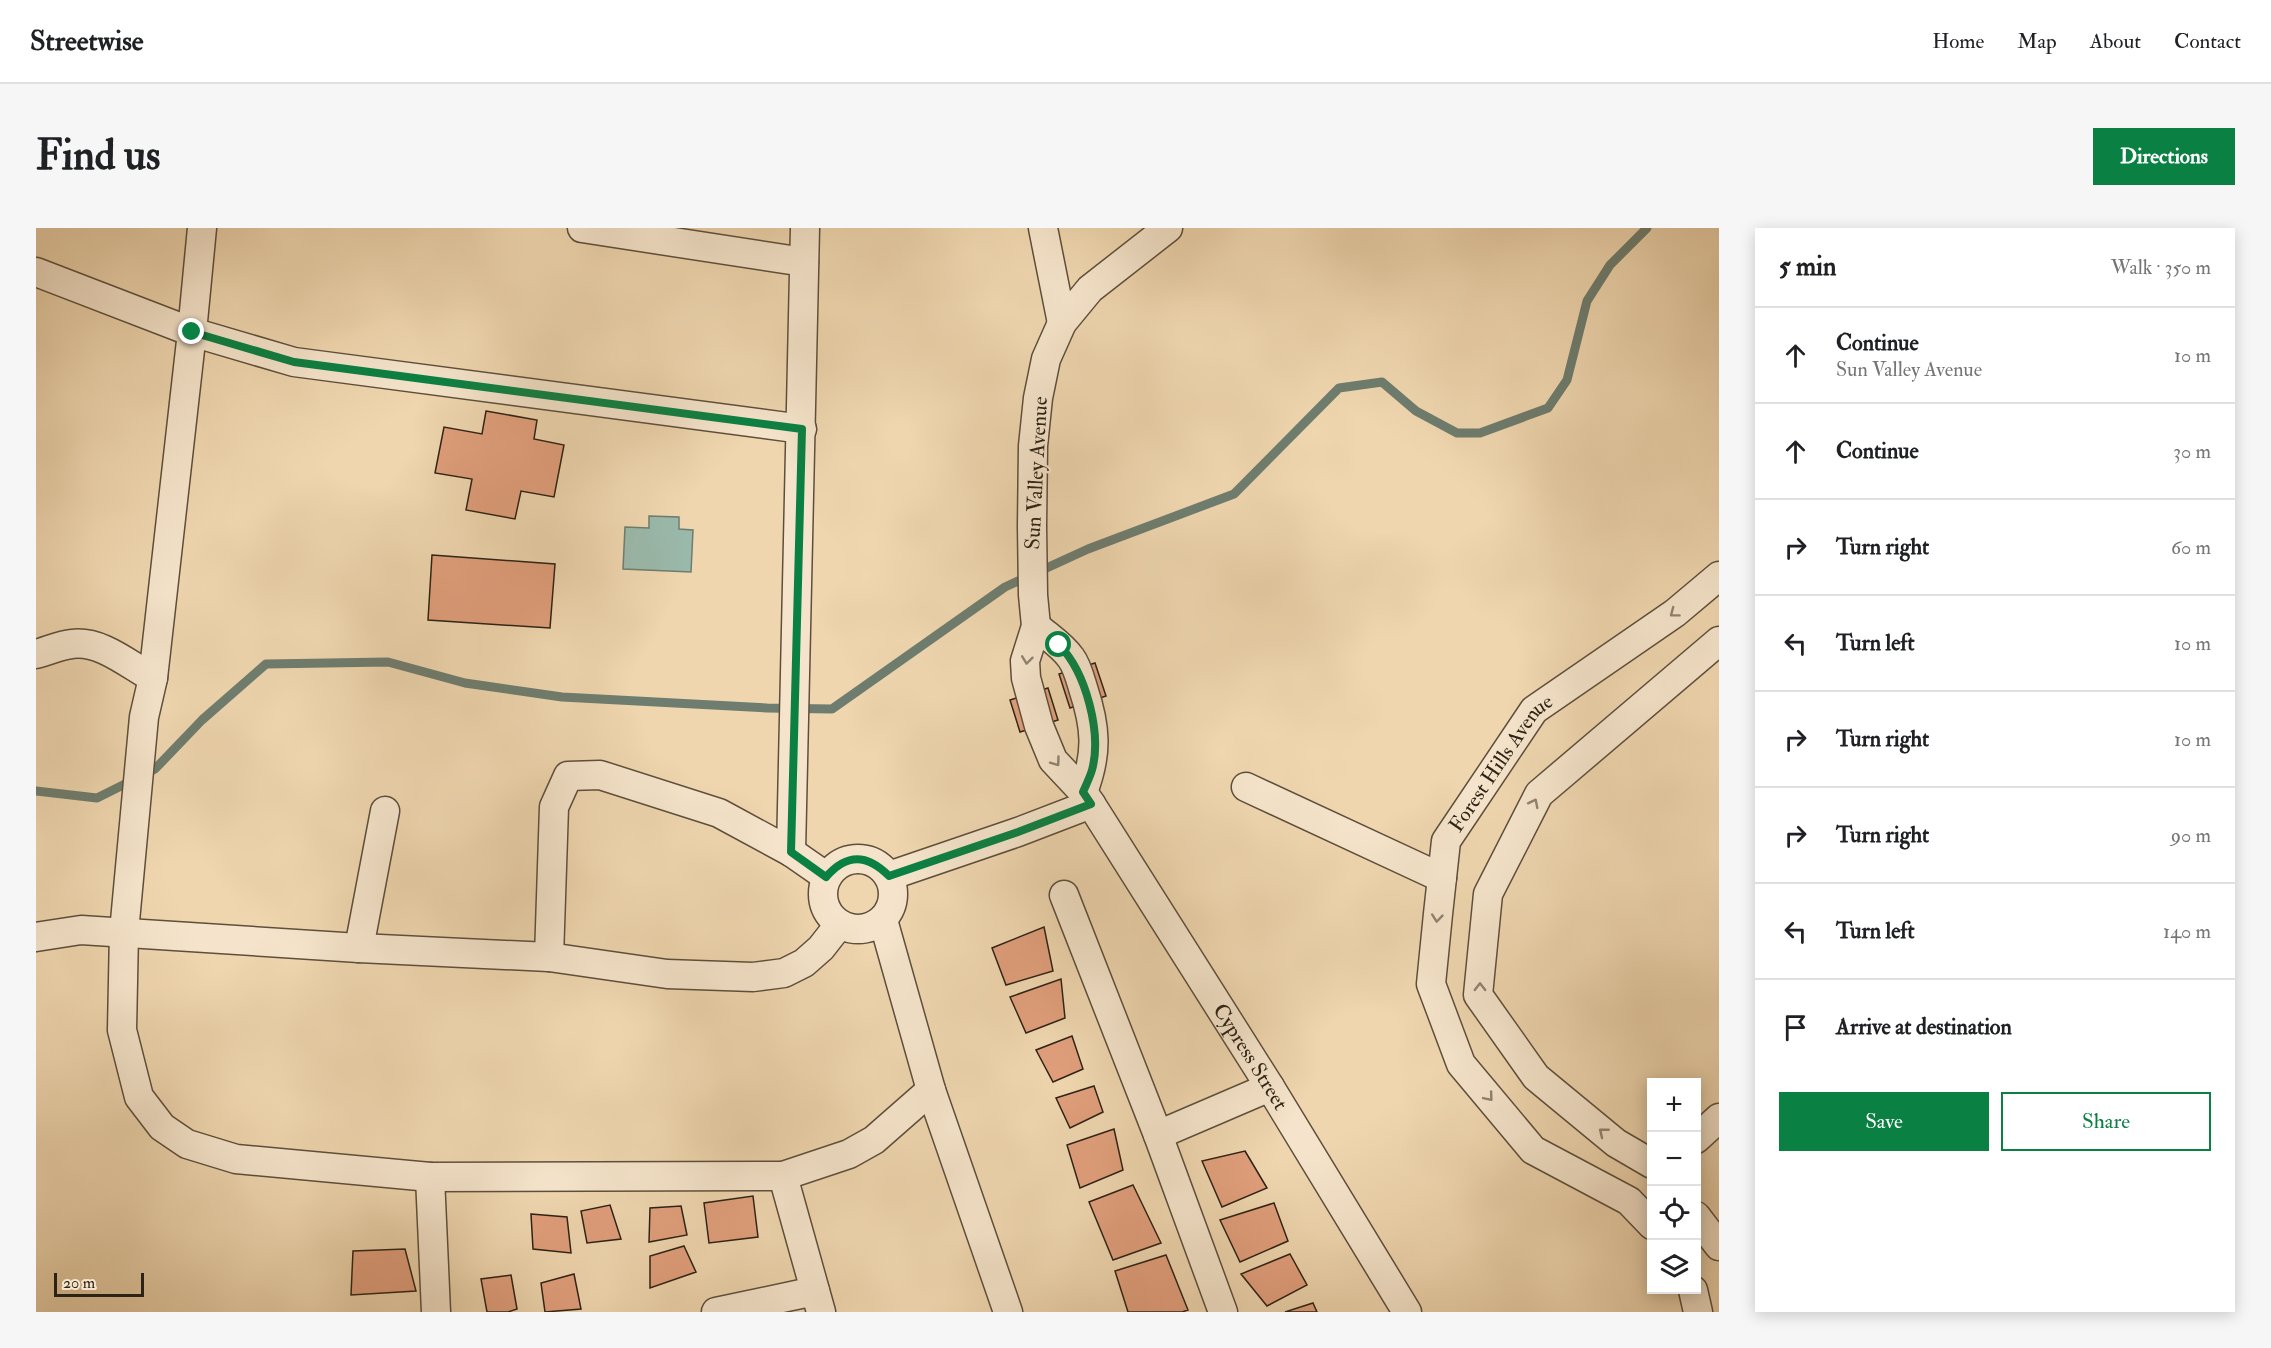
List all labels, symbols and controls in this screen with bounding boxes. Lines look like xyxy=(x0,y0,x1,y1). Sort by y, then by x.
text: Streetwise xyxy=(30,24,144,59)
text: Home xyxy=(1932,28,1984,55)
text: Map xyxy=(2017,28,2057,55)
text: About xyxy=(2090,28,2141,55)
text: Contact xyxy=(2174,28,2241,55)
button: Directions xyxy=(2093,128,2235,185)
text: Find us xyxy=(36,130,160,182)
text: 5 min xyxy=(1779,251,1836,283)
text: Walk · 350 m xyxy=(2111,255,2211,280)
route end xyxy=(178,318,204,344)
text: Continue xyxy=(1836,329,1919,357)
icon: ahead xyxy=(1779,339,1812,372)
text: 10 m xyxy=(2174,343,2211,368)
text: Sun Valley Avenue xyxy=(1836,357,1982,382)
street label: Sun Valley Avenue xyxy=(1019,396,1054,550)
icon: ahead xyxy=(1779,435,1812,468)
text: Continue xyxy=(1836,437,1919,465)
text: 30 m xyxy=(2173,439,2211,464)
icon: right xyxy=(1779,531,1812,564)
text: Turn right xyxy=(1836,533,1929,561)
text: 60 m xyxy=(2171,535,2211,560)
one-way arrow xyxy=(1670,606,1681,617)
icon: left xyxy=(1779,627,1812,660)
text: Turn left xyxy=(1836,629,1915,657)
route start xyxy=(1045,631,1071,657)
text: 10 m xyxy=(2174,631,2211,656)
one-way arrow xyxy=(1021,655,1033,665)
street label: Forest Hills Avenue xyxy=(1443,688,1558,837)
icon: right xyxy=(1779,723,1812,756)
text: Turn right xyxy=(1836,725,1929,753)
text: 10 m xyxy=(2174,727,2211,752)
one-way arrow xyxy=(1049,756,1060,767)
one-way arrow xyxy=(1526,799,1538,810)
icon: right xyxy=(1779,819,1812,852)
text: Turn right xyxy=(1836,821,1929,849)
text: 90 m xyxy=(2171,823,2211,848)
one-way arrow xyxy=(1432,913,1444,922)
icon: left xyxy=(1779,915,1812,948)
text: Turn left xyxy=(1836,917,1915,945)
text: 140 m xyxy=(2163,919,2211,944)
one-way arrow xyxy=(1474,982,1486,991)
street label: Cypress Street xyxy=(1207,998,1294,1115)
icon: arrive xyxy=(1779,1011,1812,1044)
text: Arrive at destination xyxy=(1836,1013,2012,1041)
map controls xyxy=(1647,1078,1701,1294)
button: + xyxy=(1647,1078,1701,1132)
one-way arrow xyxy=(1481,1090,1492,1101)
button: Save xyxy=(1779,1092,1989,1151)
button: Share xyxy=(2001,1092,2211,1151)
one-way arrow xyxy=(1599,1129,1610,1140)
button: − xyxy=(1647,1132,1701,1186)
button: locate xyxy=(1647,1186,1701,1240)
button: layers xyxy=(1647,1240,1701,1294)
scale bar xyxy=(54,1270,144,1298)
text: 20 m xyxy=(63,1273,95,1293)

